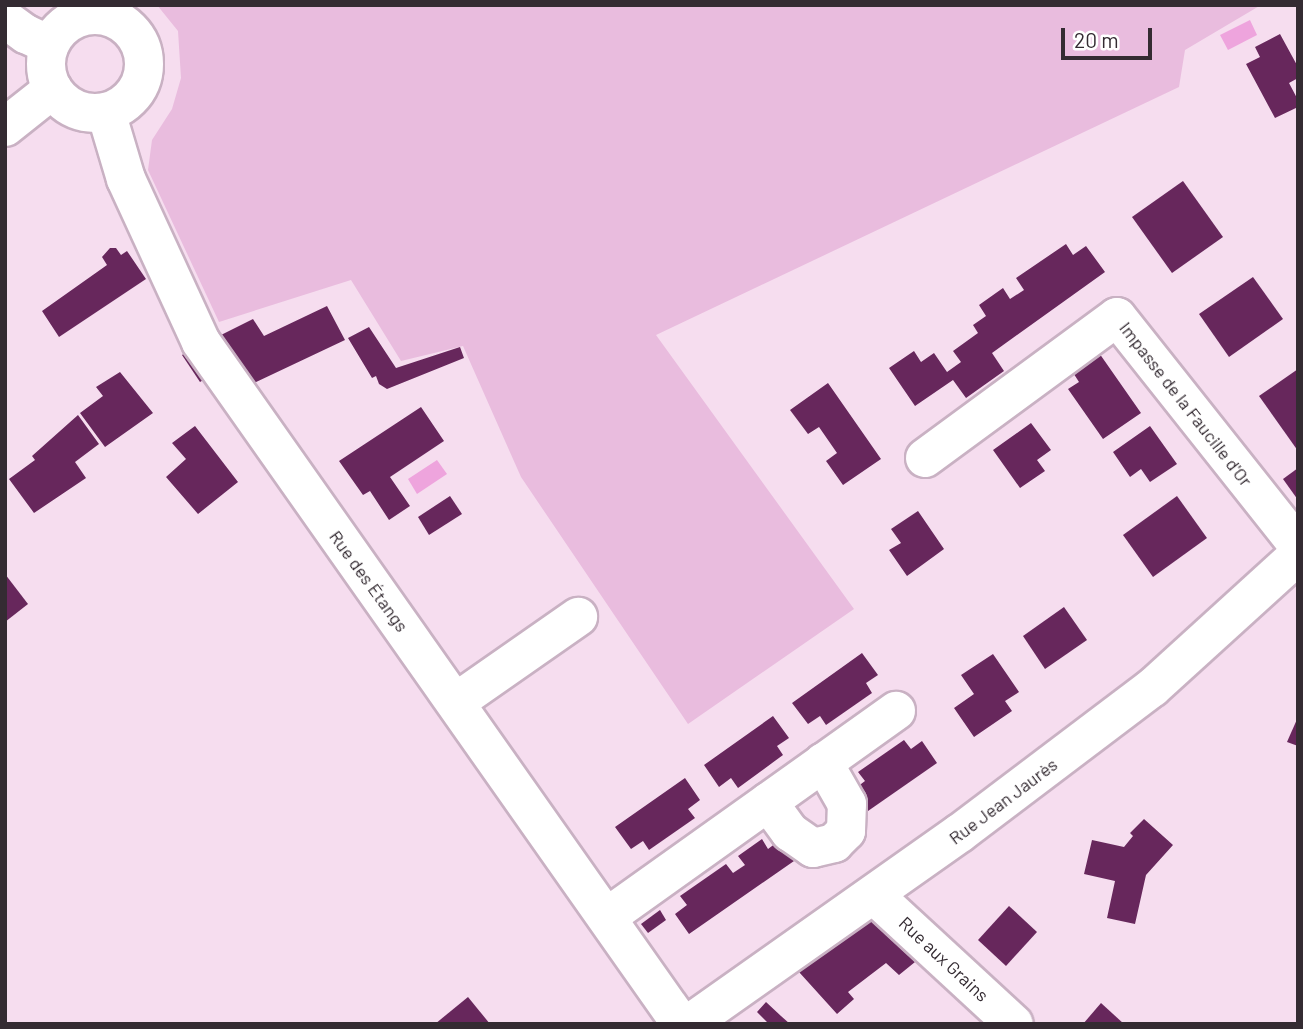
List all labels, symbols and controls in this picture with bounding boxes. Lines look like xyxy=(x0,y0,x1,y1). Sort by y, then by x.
scale bar xyxy=(1065,14,1156,58)
text: 20 m xyxy=(1074,27,1119,52)
street label: Impasse de la Faucille d'Or xyxy=(1115,317,1257,491)
street label: Rue des Étangs xyxy=(325,526,413,636)
street label: Rue Jean Jaurès xyxy=(945,753,1061,849)
street label: Rue aux Grains xyxy=(895,912,993,1006)

